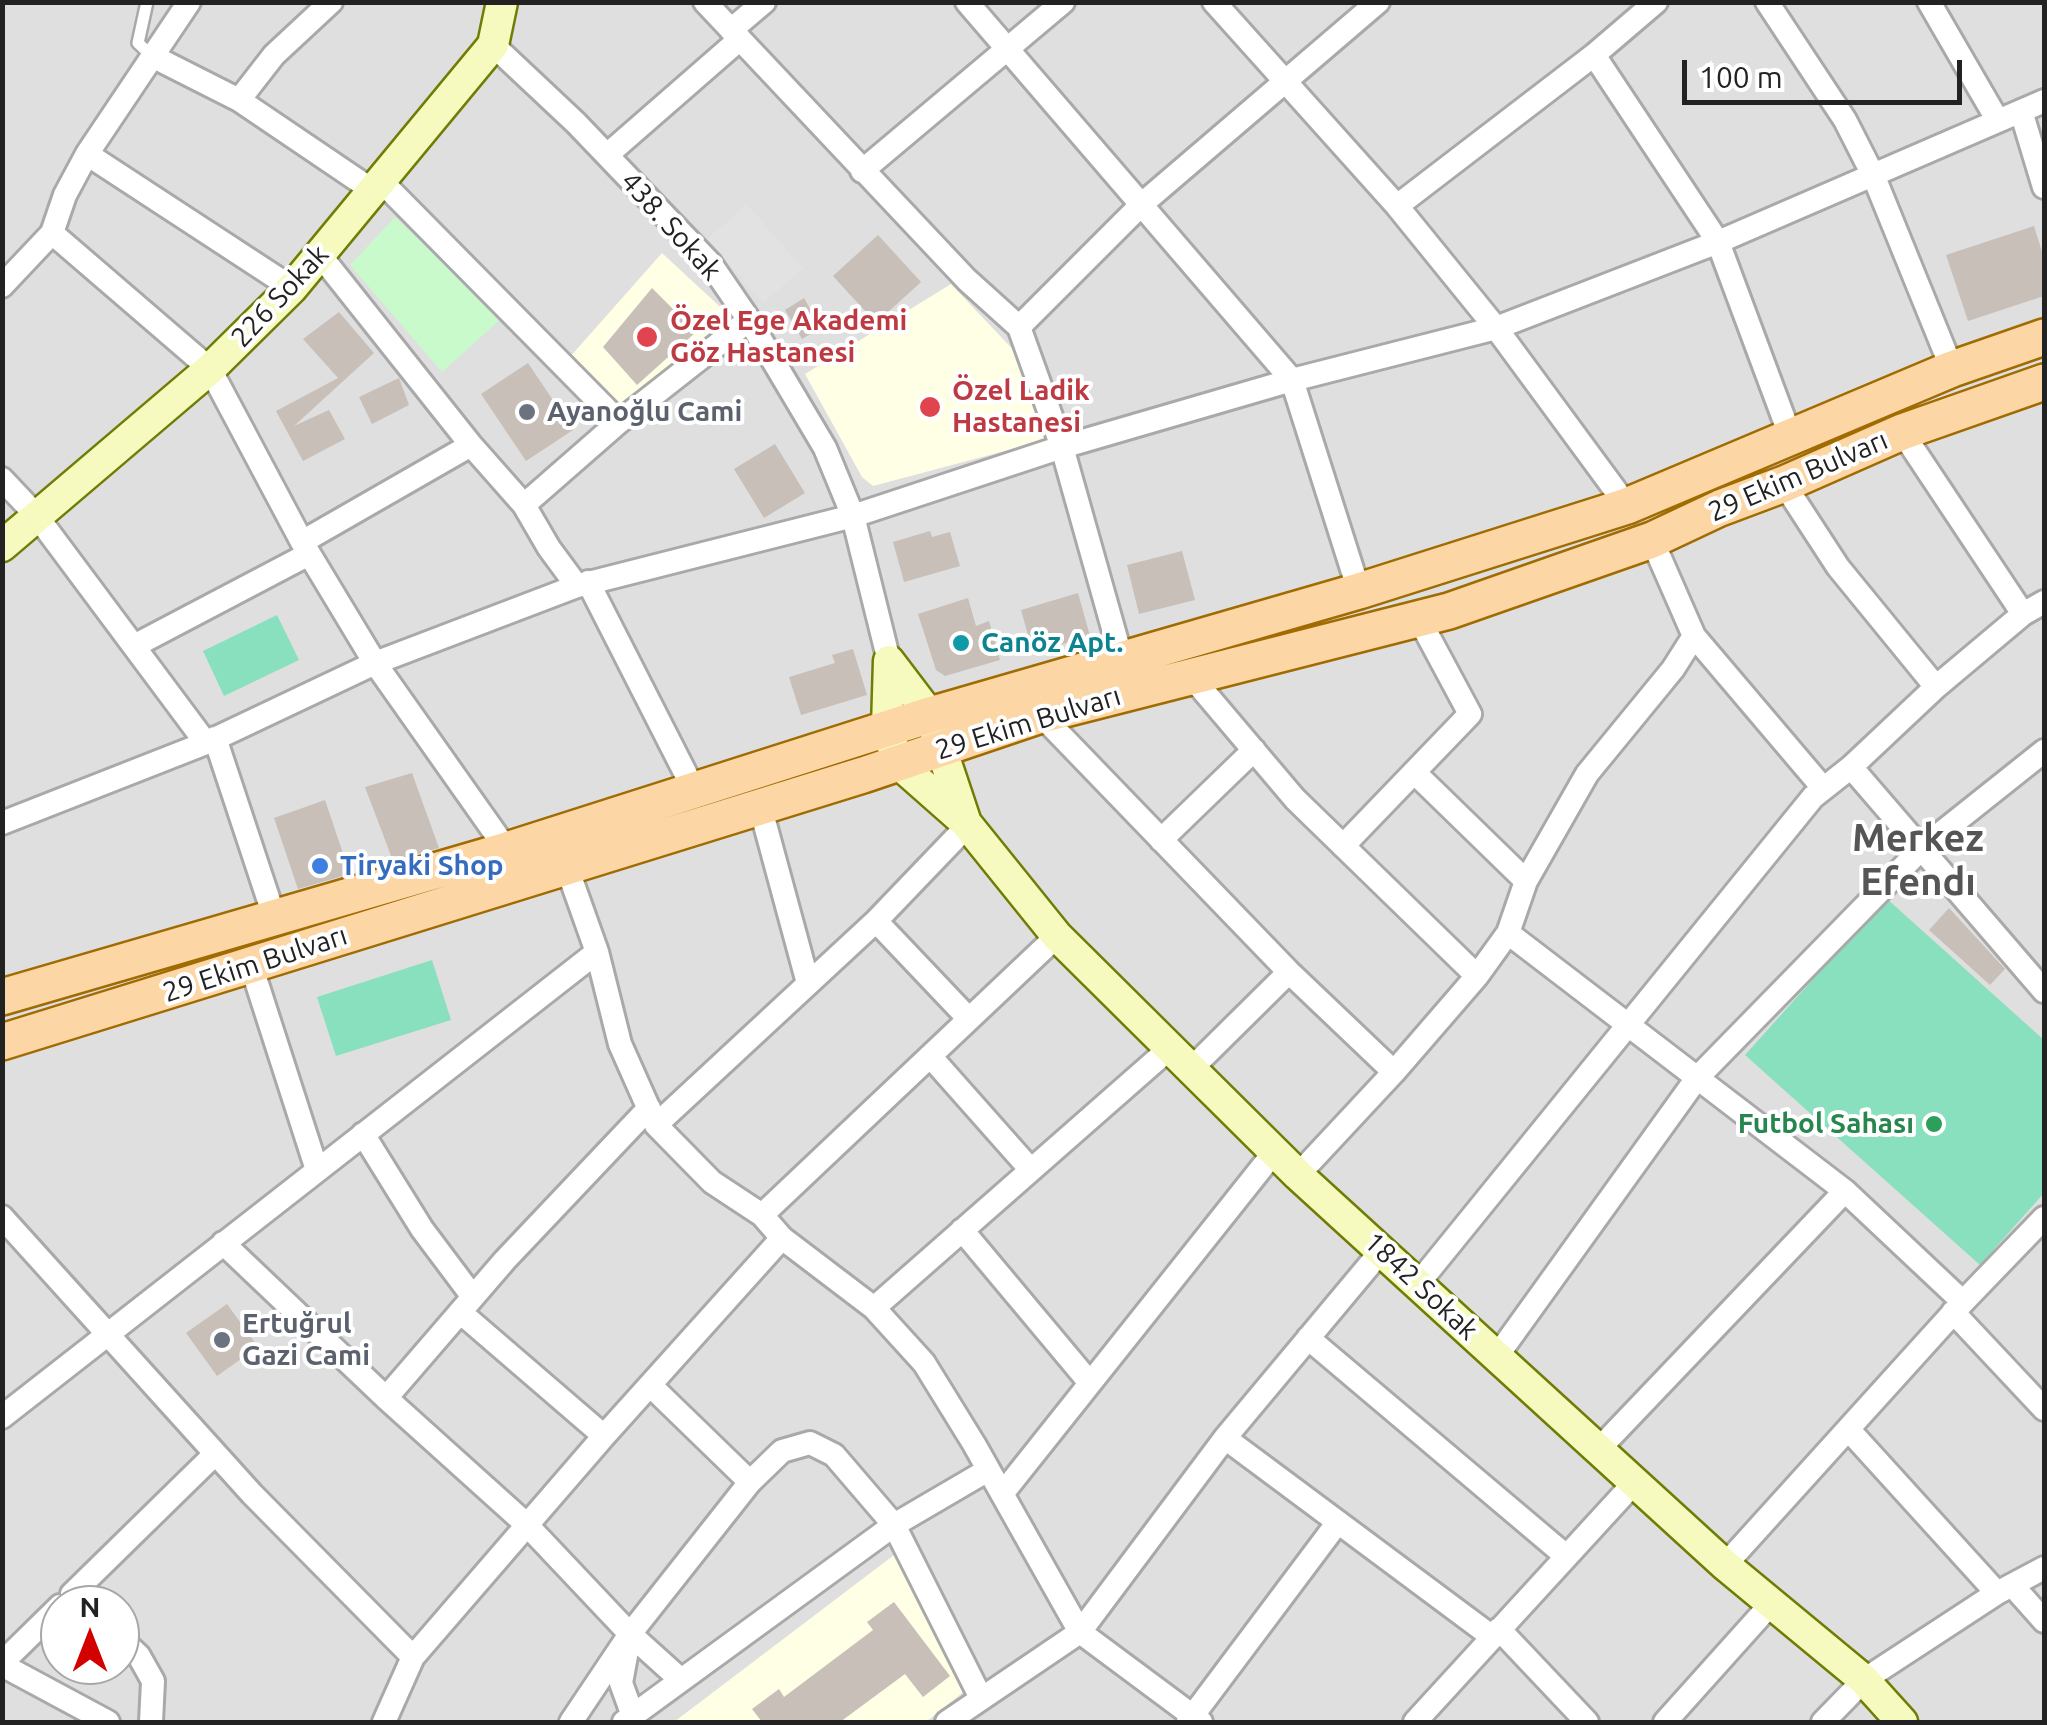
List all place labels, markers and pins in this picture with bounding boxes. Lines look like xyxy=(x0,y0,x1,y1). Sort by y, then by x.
place label: Özel Ege Akademi Göz Hastanesi xyxy=(670,304,907,370)
marker: Özel Ege Akademi Göz Hastanesi xyxy=(634,324,660,350)
place label: Özel Ladik Hastanesi xyxy=(952,374,1090,440)
marker: Özel Ladik Hastanesi xyxy=(917,394,943,420)
place label: Ayanoğlu Cami xyxy=(547,395,742,429)
marker: Ayanoğlu Cami xyxy=(516,401,538,423)
place label: Canöz Apt. xyxy=(981,626,1123,660)
marker: Canöz Apt. xyxy=(950,632,972,654)
place label: Tiryaki Shop xyxy=(340,849,504,883)
marker: Tiryaki Shop xyxy=(309,855,331,877)
place label: Futbol Sahası xyxy=(1738,1107,1914,1141)
marker: Futbol Sahası xyxy=(1923,1113,1945,1135)
place label: Ertuğrul Gazi Cami xyxy=(242,1307,370,1373)
marker: Ertuğrul Gazi Cami xyxy=(211,1329,233,1351)

